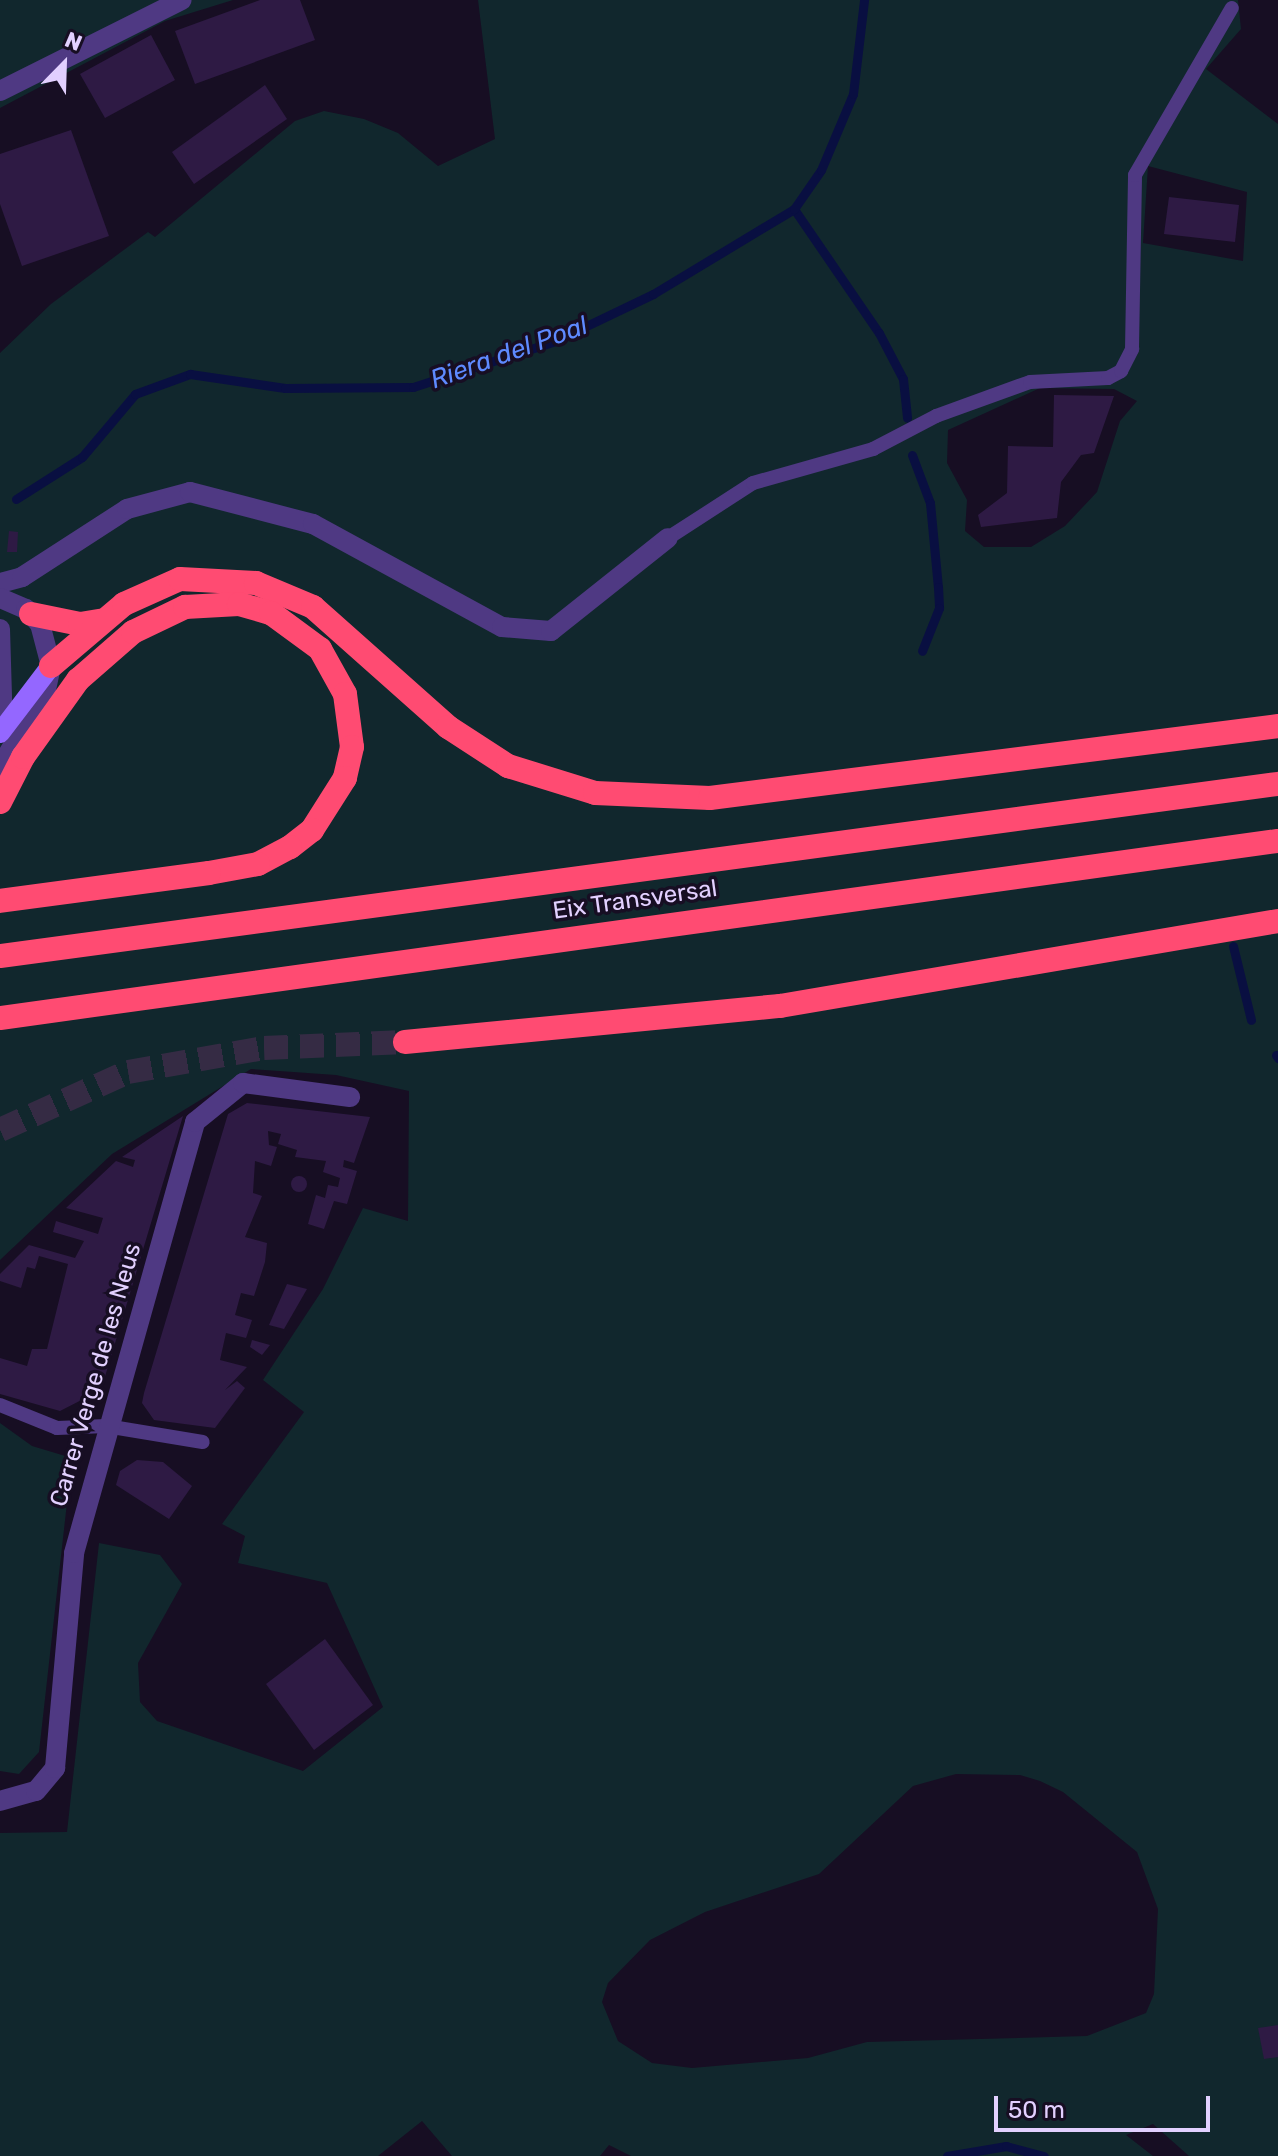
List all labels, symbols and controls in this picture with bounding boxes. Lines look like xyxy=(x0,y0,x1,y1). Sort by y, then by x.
north arrow xyxy=(24,24,104,104)
text: N xyxy=(61,26,86,57)
water label: Riera del Poal xyxy=(426,310,592,396)
street label: Eix Transversal xyxy=(551,874,719,926)
street label: Carrer Verge de les Neus xyxy=(44,1239,148,1511)
scale bar xyxy=(998,2080,1214,2130)
text: 50 m xyxy=(1008,2096,1065,2124)

